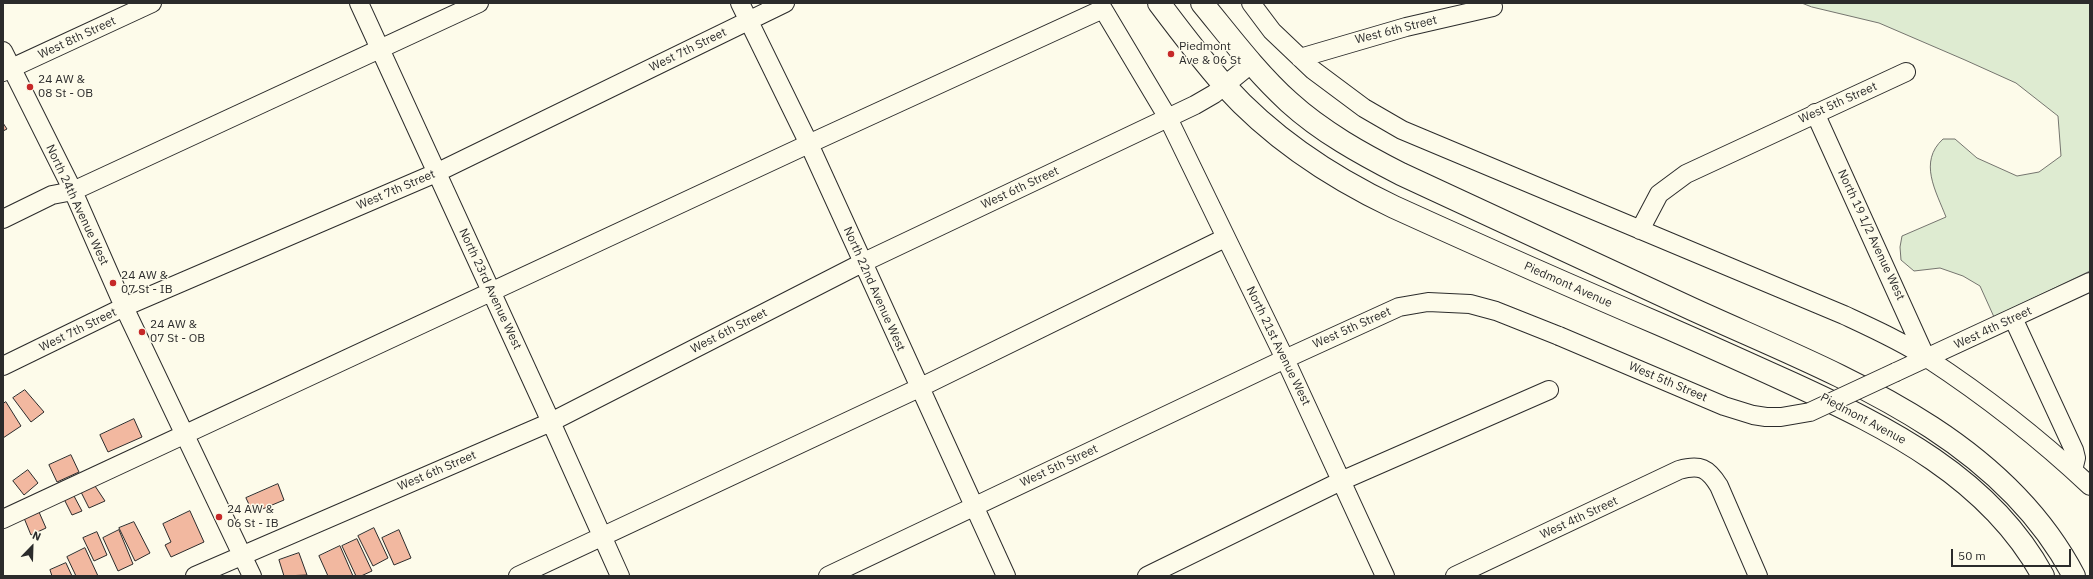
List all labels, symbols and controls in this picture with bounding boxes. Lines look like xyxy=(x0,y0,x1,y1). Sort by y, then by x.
street label: West 6th Street xyxy=(1354,13,1438,47)
street label: West 8th Street xyxy=(36,14,118,62)
street label: West 7th Street xyxy=(647,25,729,75)
place label: Piedmont Ave & 06 St xyxy=(1179,40,1241,68)
marker: Piedmont Ave & 06 St xyxy=(1166,49,1176,59)
place label: 24 AW & 08 St - OB xyxy=(38,73,93,101)
street label: West 5th Street xyxy=(1797,79,1879,127)
marker: 24 AW & 08 St - OB xyxy=(25,82,35,92)
street label: North 24th Avenue West xyxy=(43,142,111,268)
street label: West 6th Street xyxy=(979,164,1061,212)
street label: West 7th Street xyxy=(355,167,437,213)
street label: North 19 1/2 Avenue West xyxy=(1834,167,1908,303)
street label: North 22nd Avenue West xyxy=(840,225,908,353)
street label: North 23rd Avenue West xyxy=(456,226,524,352)
street label: Piedmont Avenue xyxy=(1522,259,1614,311)
place label: 24 AW & 07 St - IB xyxy=(121,269,173,297)
marker: 24 AW & 07 St - IB xyxy=(108,278,118,288)
street label: North 21st Avenue West xyxy=(1243,284,1313,408)
street label: West 5th Street xyxy=(1311,304,1393,352)
street label: West 4th Street xyxy=(1952,304,2034,352)
street label: West 7th Street xyxy=(37,305,119,355)
street label: West 6th Street xyxy=(688,306,770,356)
place label: 24 AW & 07 St - OB xyxy=(150,318,205,346)
marker: 24 AW & 07 St - OB xyxy=(137,327,147,337)
street label: West 5th Street xyxy=(1627,359,1709,405)
street label: Piedmont Avenue xyxy=(1818,390,1908,448)
street label: West 5th Street xyxy=(1018,442,1100,490)
street label: West 6th Street xyxy=(396,448,478,494)
street label: West 4th Street xyxy=(1538,494,1620,542)
place label: 24 AW & 06 St - IB xyxy=(227,503,279,531)
marker: 24 AW & 06 St - IB xyxy=(214,512,224,522)
north arrow xyxy=(12,527,52,567)
text: N xyxy=(30,528,43,544)
scale bar xyxy=(1953,541,2073,567)
text: 50 m xyxy=(1958,548,1986,563)

